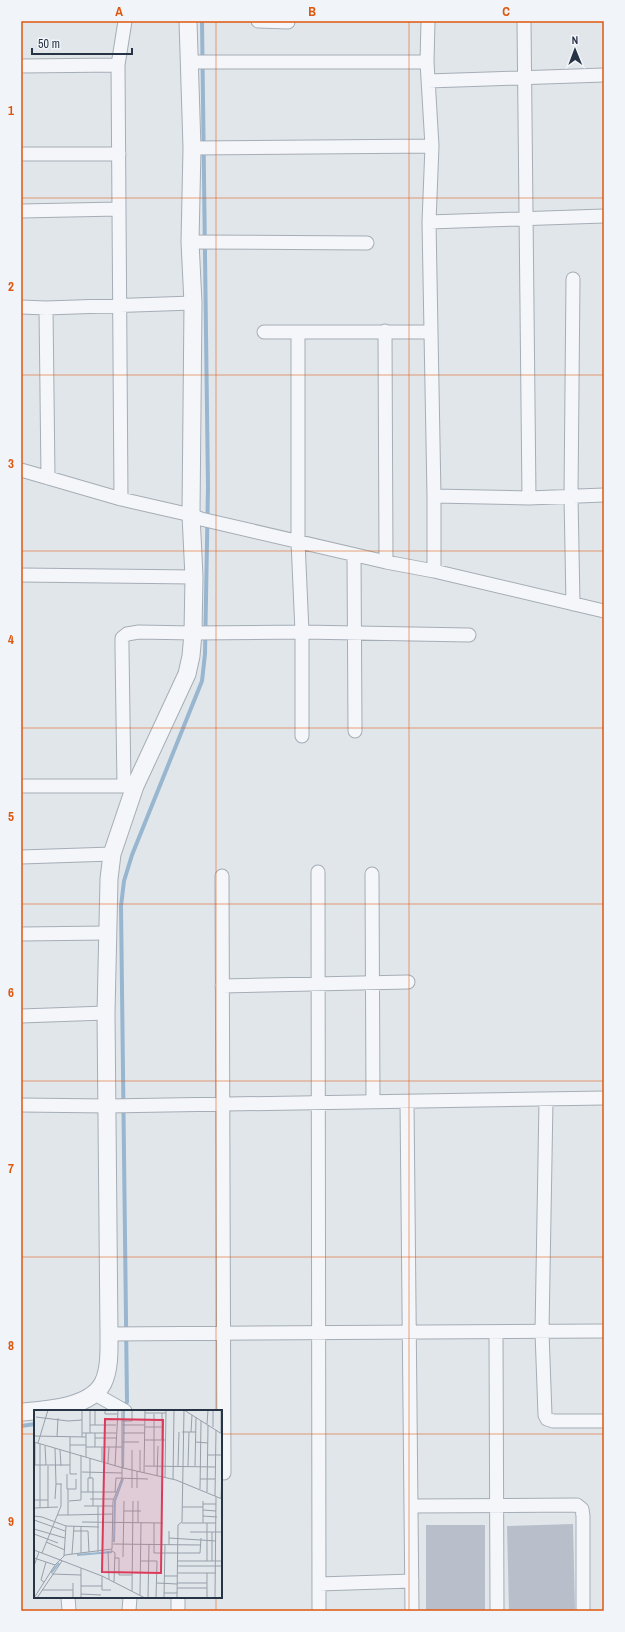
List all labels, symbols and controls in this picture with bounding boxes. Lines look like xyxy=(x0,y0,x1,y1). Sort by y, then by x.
text: A xyxy=(115,3,123,20)
text: B xyxy=(308,3,316,20)
text: C xyxy=(502,3,510,20)
scale bar xyxy=(32,30,132,56)
north arrow xyxy=(555,30,595,70)
text: N xyxy=(571,33,578,47)
text: 50 m xyxy=(38,36,60,52)
text: 1 xyxy=(8,102,14,119)
text: 2 xyxy=(8,278,14,295)
text: 3 xyxy=(8,455,14,472)
text: 4 xyxy=(8,631,14,648)
text: 5 xyxy=(8,808,14,825)
text: 6 xyxy=(8,984,14,1001)
text: 7 xyxy=(8,1160,14,1177)
text: 8 xyxy=(8,1337,14,1354)
inset map xyxy=(34,1410,222,1598)
text: 9 xyxy=(8,1513,14,1530)

